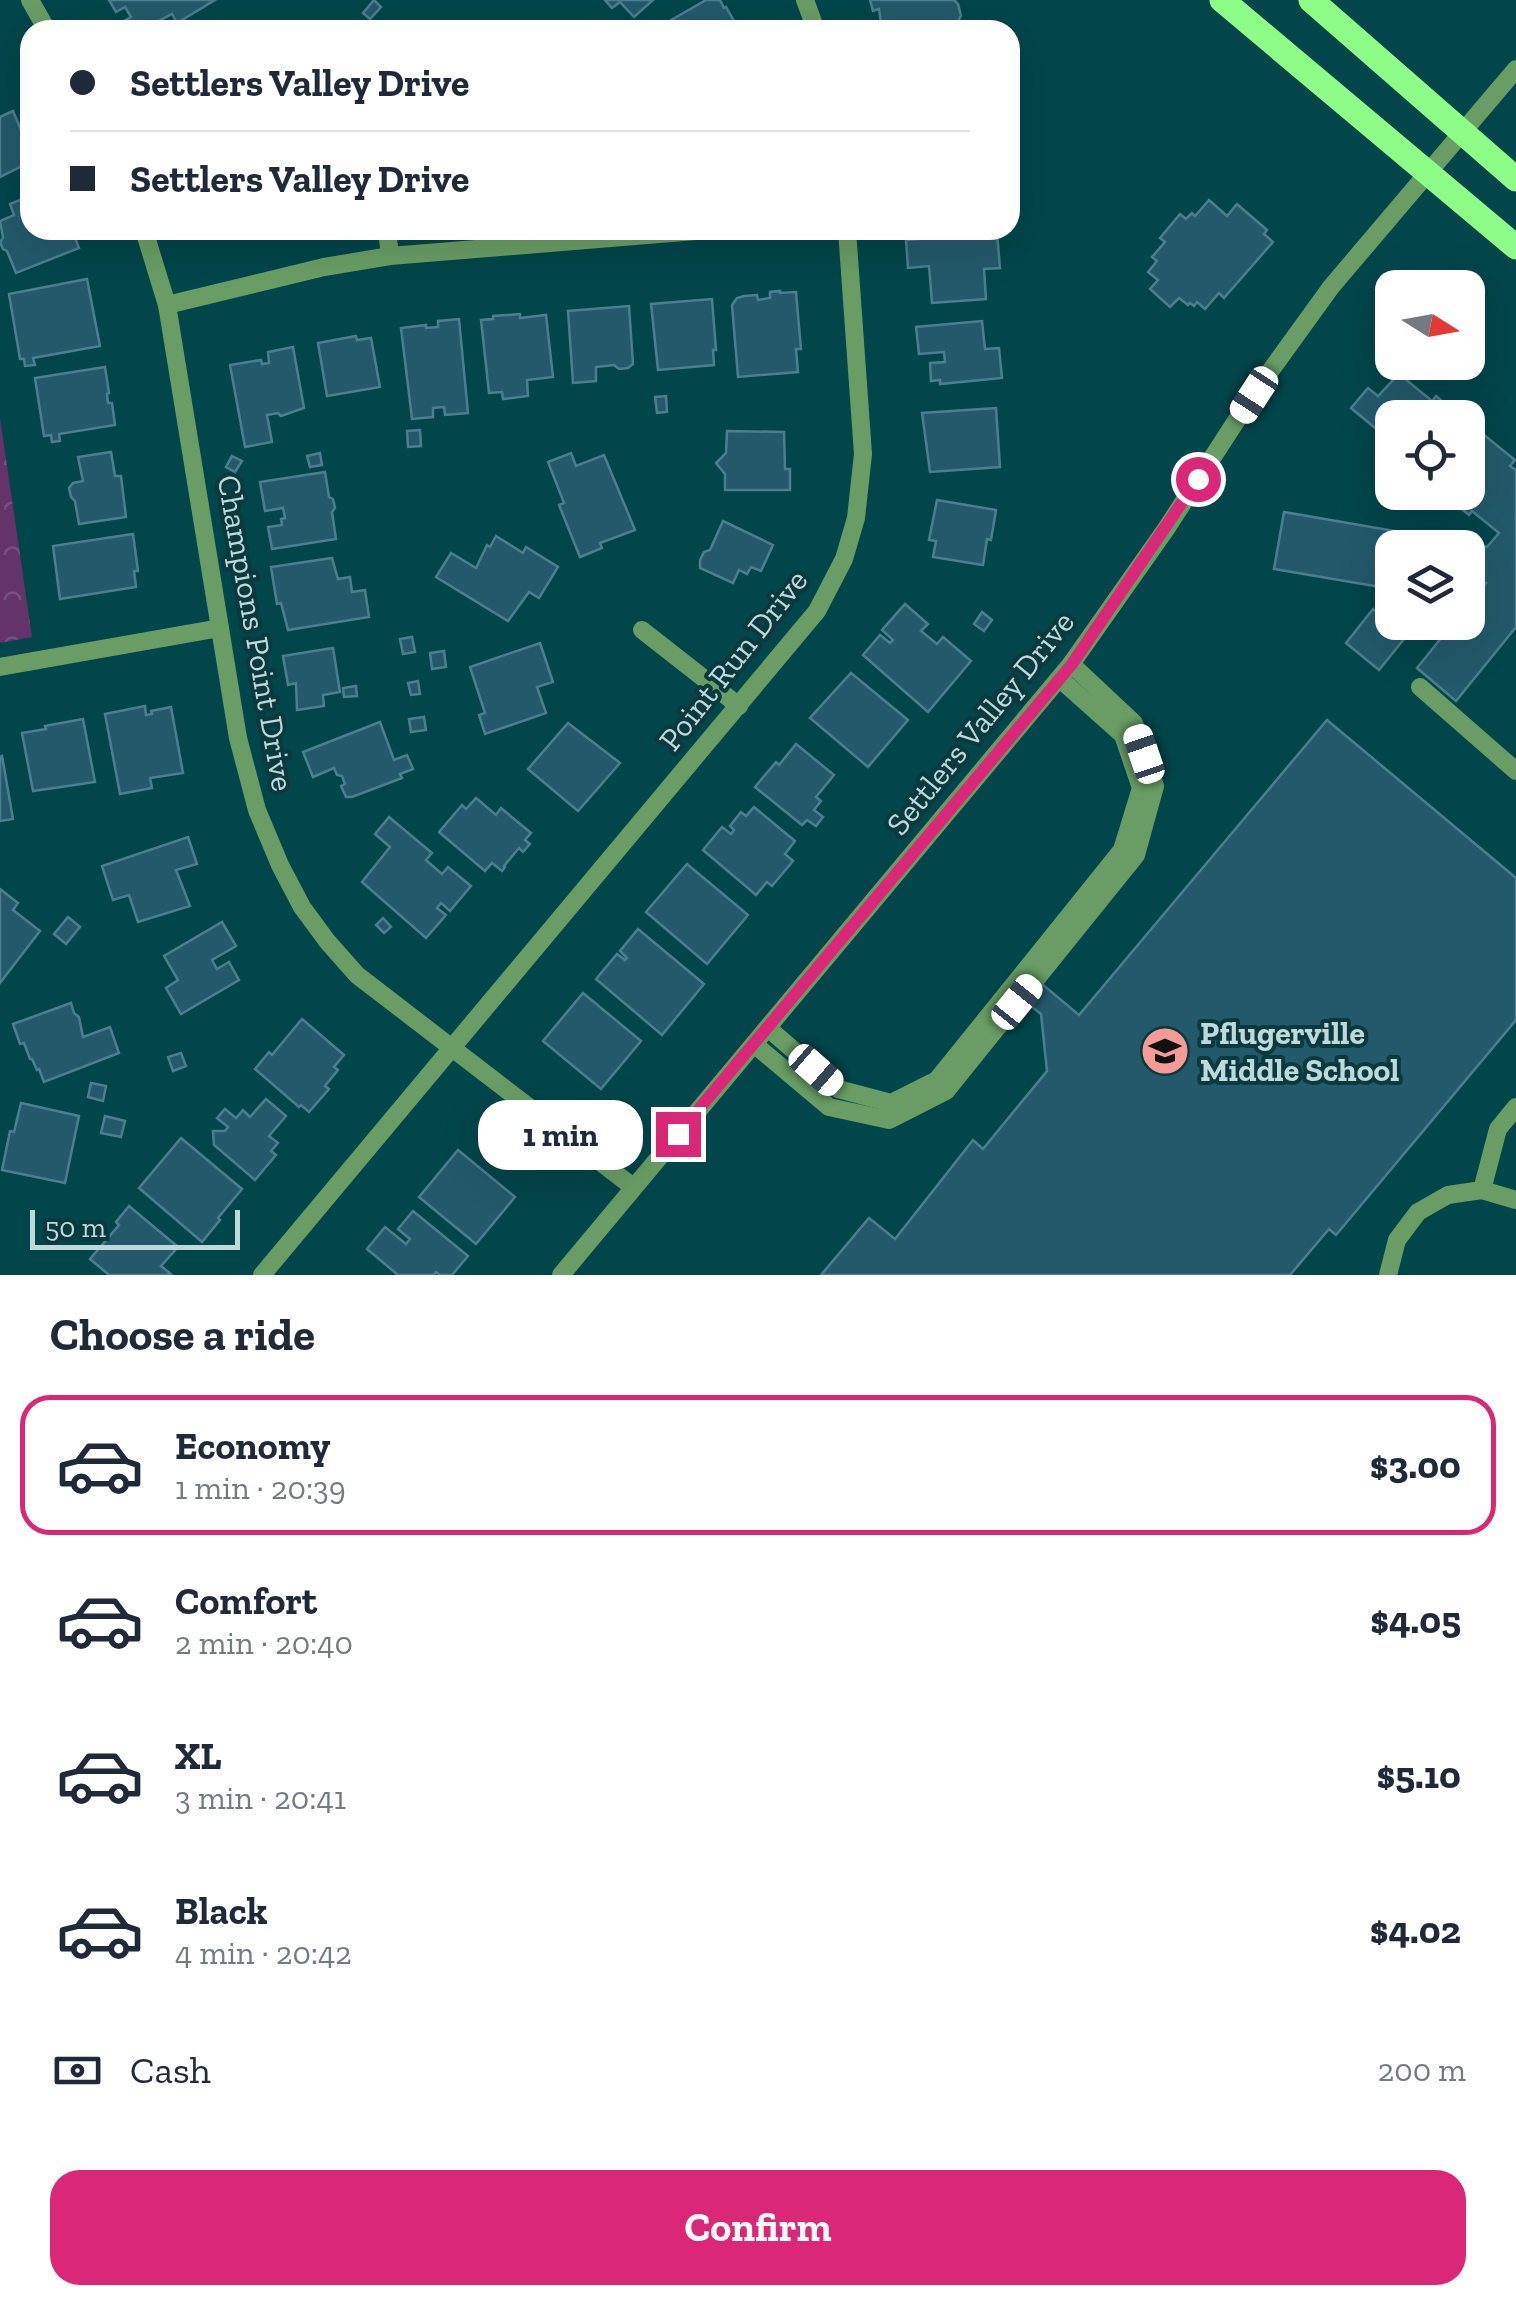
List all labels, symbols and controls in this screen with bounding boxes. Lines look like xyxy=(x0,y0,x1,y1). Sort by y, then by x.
text: Settlers Valley Drive xyxy=(130,60,469,106)
text: Settlers Valley Drive xyxy=(130,156,469,202)
north arrow xyxy=(1375,270,1485,380)
map controls xyxy=(1375,270,1485,640)
car xyxy=(1225,362,1283,428)
button: locate xyxy=(1375,400,1485,510)
route start xyxy=(1176,457,1221,502)
street label: Champions Point Drive xyxy=(209,472,303,794)
button: layers xyxy=(1375,530,1485,640)
street label: Point Run Drive xyxy=(651,562,815,758)
street label: Settlers Valley Drive xyxy=(878,603,1082,843)
car xyxy=(1120,721,1168,787)
car xyxy=(986,969,1048,1035)
place label: Pflugerville Middle School xyxy=(1200,1014,1399,1089)
school or university icon: Pflugerville Middle School xyxy=(1139,1025,1191,1077)
car xyxy=(784,1039,848,1101)
callout: 1 min xyxy=(478,1099,643,1169)
route end xyxy=(656,1112,701,1157)
text: 1 min xyxy=(523,1116,598,1154)
scale bar xyxy=(30,1205,240,1250)
text: 50 m xyxy=(45,1211,106,1244)
text: Choose a ride xyxy=(50,1308,315,1362)
icon: car xyxy=(55,1420,145,1510)
text: Economy xyxy=(175,1423,330,1469)
text: $3.00 xyxy=(1370,1442,1461,1488)
text: 1 min · 20:39 xyxy=(175,1469,346,1507)
icon: car xyxy=(55,1575,145,1665)
text: Comfort xyxy=(175,1578,317,1624)
text: $4.05 xyxy=(1370,1597,1461,1643)
text: 2 min · 20:40 xyxy=(175,1624,353,1662)
icon: car xyxy=(55,1730,145,1820)
text: XL xyxy=(175,1733,222,1779)
text: $5.10 xyxy=(1377,1752,1461,1798)
text: 3 min · 20:41 xyxy=(175,1779,346,1817)
icon: car xyxy=(55,1885,145,1975)
text: Black xyxy=(175,1888,268,1934)
text: $4.02 xyxy=(1370,1907,1461,1953)
text: 4 min · 20:42 xyxy=(175,1934,352,1972)
icon: cash xyxy=(50,2043,105,2098)
text: Cash xyxy=(130,2047,211,2093)
text: 200 m xyxy=(1378,2051,1466,2089)
button: Confirm xyxy=(50,2170,1466,2285)

